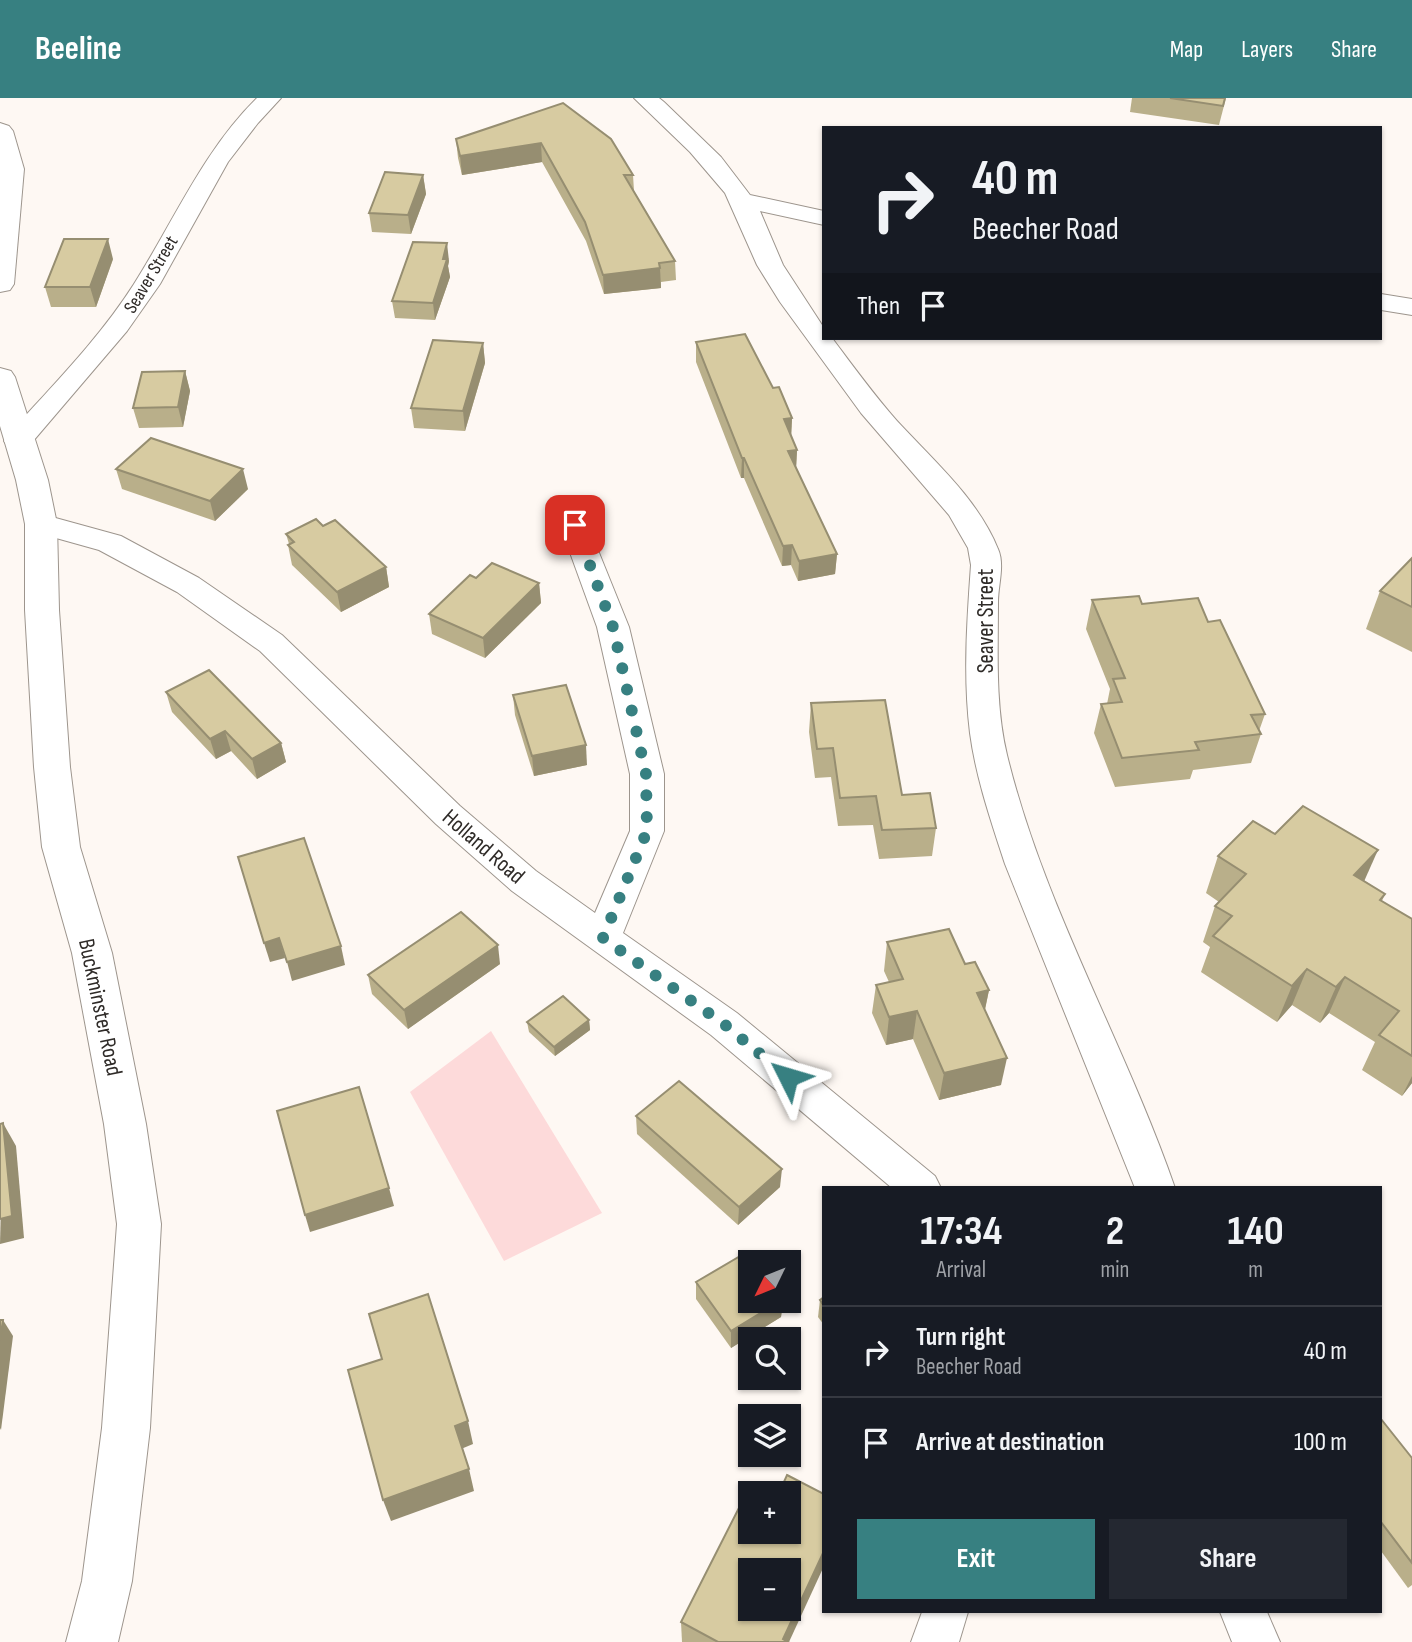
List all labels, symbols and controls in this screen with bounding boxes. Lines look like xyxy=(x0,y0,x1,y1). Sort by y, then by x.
text: Beeline xyxy=(35,29,122,69)
text: Map xyxy=(1170,35,1203,64)
text: Layers xyxy=(1241,35,1293,64)
text: Share xyxy=(1331,35,1377,64)
text: 40 m xyxy=(972,150,1058,209)
icon: right xyxy=(857,154,948,245)
text: Beecher Road xyxy=(972,210,1119,249)
street label: Seaver Street xyxy=(119,232,183,318)
icon: arrive xyxy=(914,287,952,325)
text: Then xyxy=(857,291,900,322)
pin xyxy=(545,495,605,555)
icon: arrive xyxy=(556,506,594,544)
street label: Seaver Street xyxy=(972,569,1000,673)
street label: Holland Road xyxy=(436,803,530,890)
street label: Buckminster Road xyxy=(72,936,128,1078)
position arrow xyxy=(751,1040,825,1114)
text: 17:34 xyxy=(920,1206,1002,1257)
text: 2 xyxy=(1106,1206,1124,1257)
text: 140 xyxy=(1227,1206,1284,1257)
north arrow xyxy=(738,1250,802,1312)
map controls xyxy=(738,1250,801,1621)
text: Arrival xyxy=(936,1256,986,1284)
text: min xyxy=(1100,1256,1129,1284)
text: m xyxy=(1248,1256,1263,1284)
text: Turn right xyxy=(916,1322,1005,1353)
button: search xyxy=(738,1327,801,1390)
icon: right xyxy=(857,1333,895,1371)
text: 40 m xyxy=(1304,1336,1347,1367)
text: Beecher Road xyxy=(916,1353,1022,1381)
button: layers xyxy=(738,1404,801,1467)
icon: arrive xyxy=(857,1424,895,1462)
text: Arrive at destination xyxy=(916,1427,1104,1458)
text: 100 m xyxy=(1294,1427,1347,1458)
button: + xyxy=(738,1481,801,1544)
button: Exit xyxy=(857,1519,1095,1599)
button: Share xyxy=(1109,1519,1347,1599)
button: − xyxy=(738,1558,801,1621)

